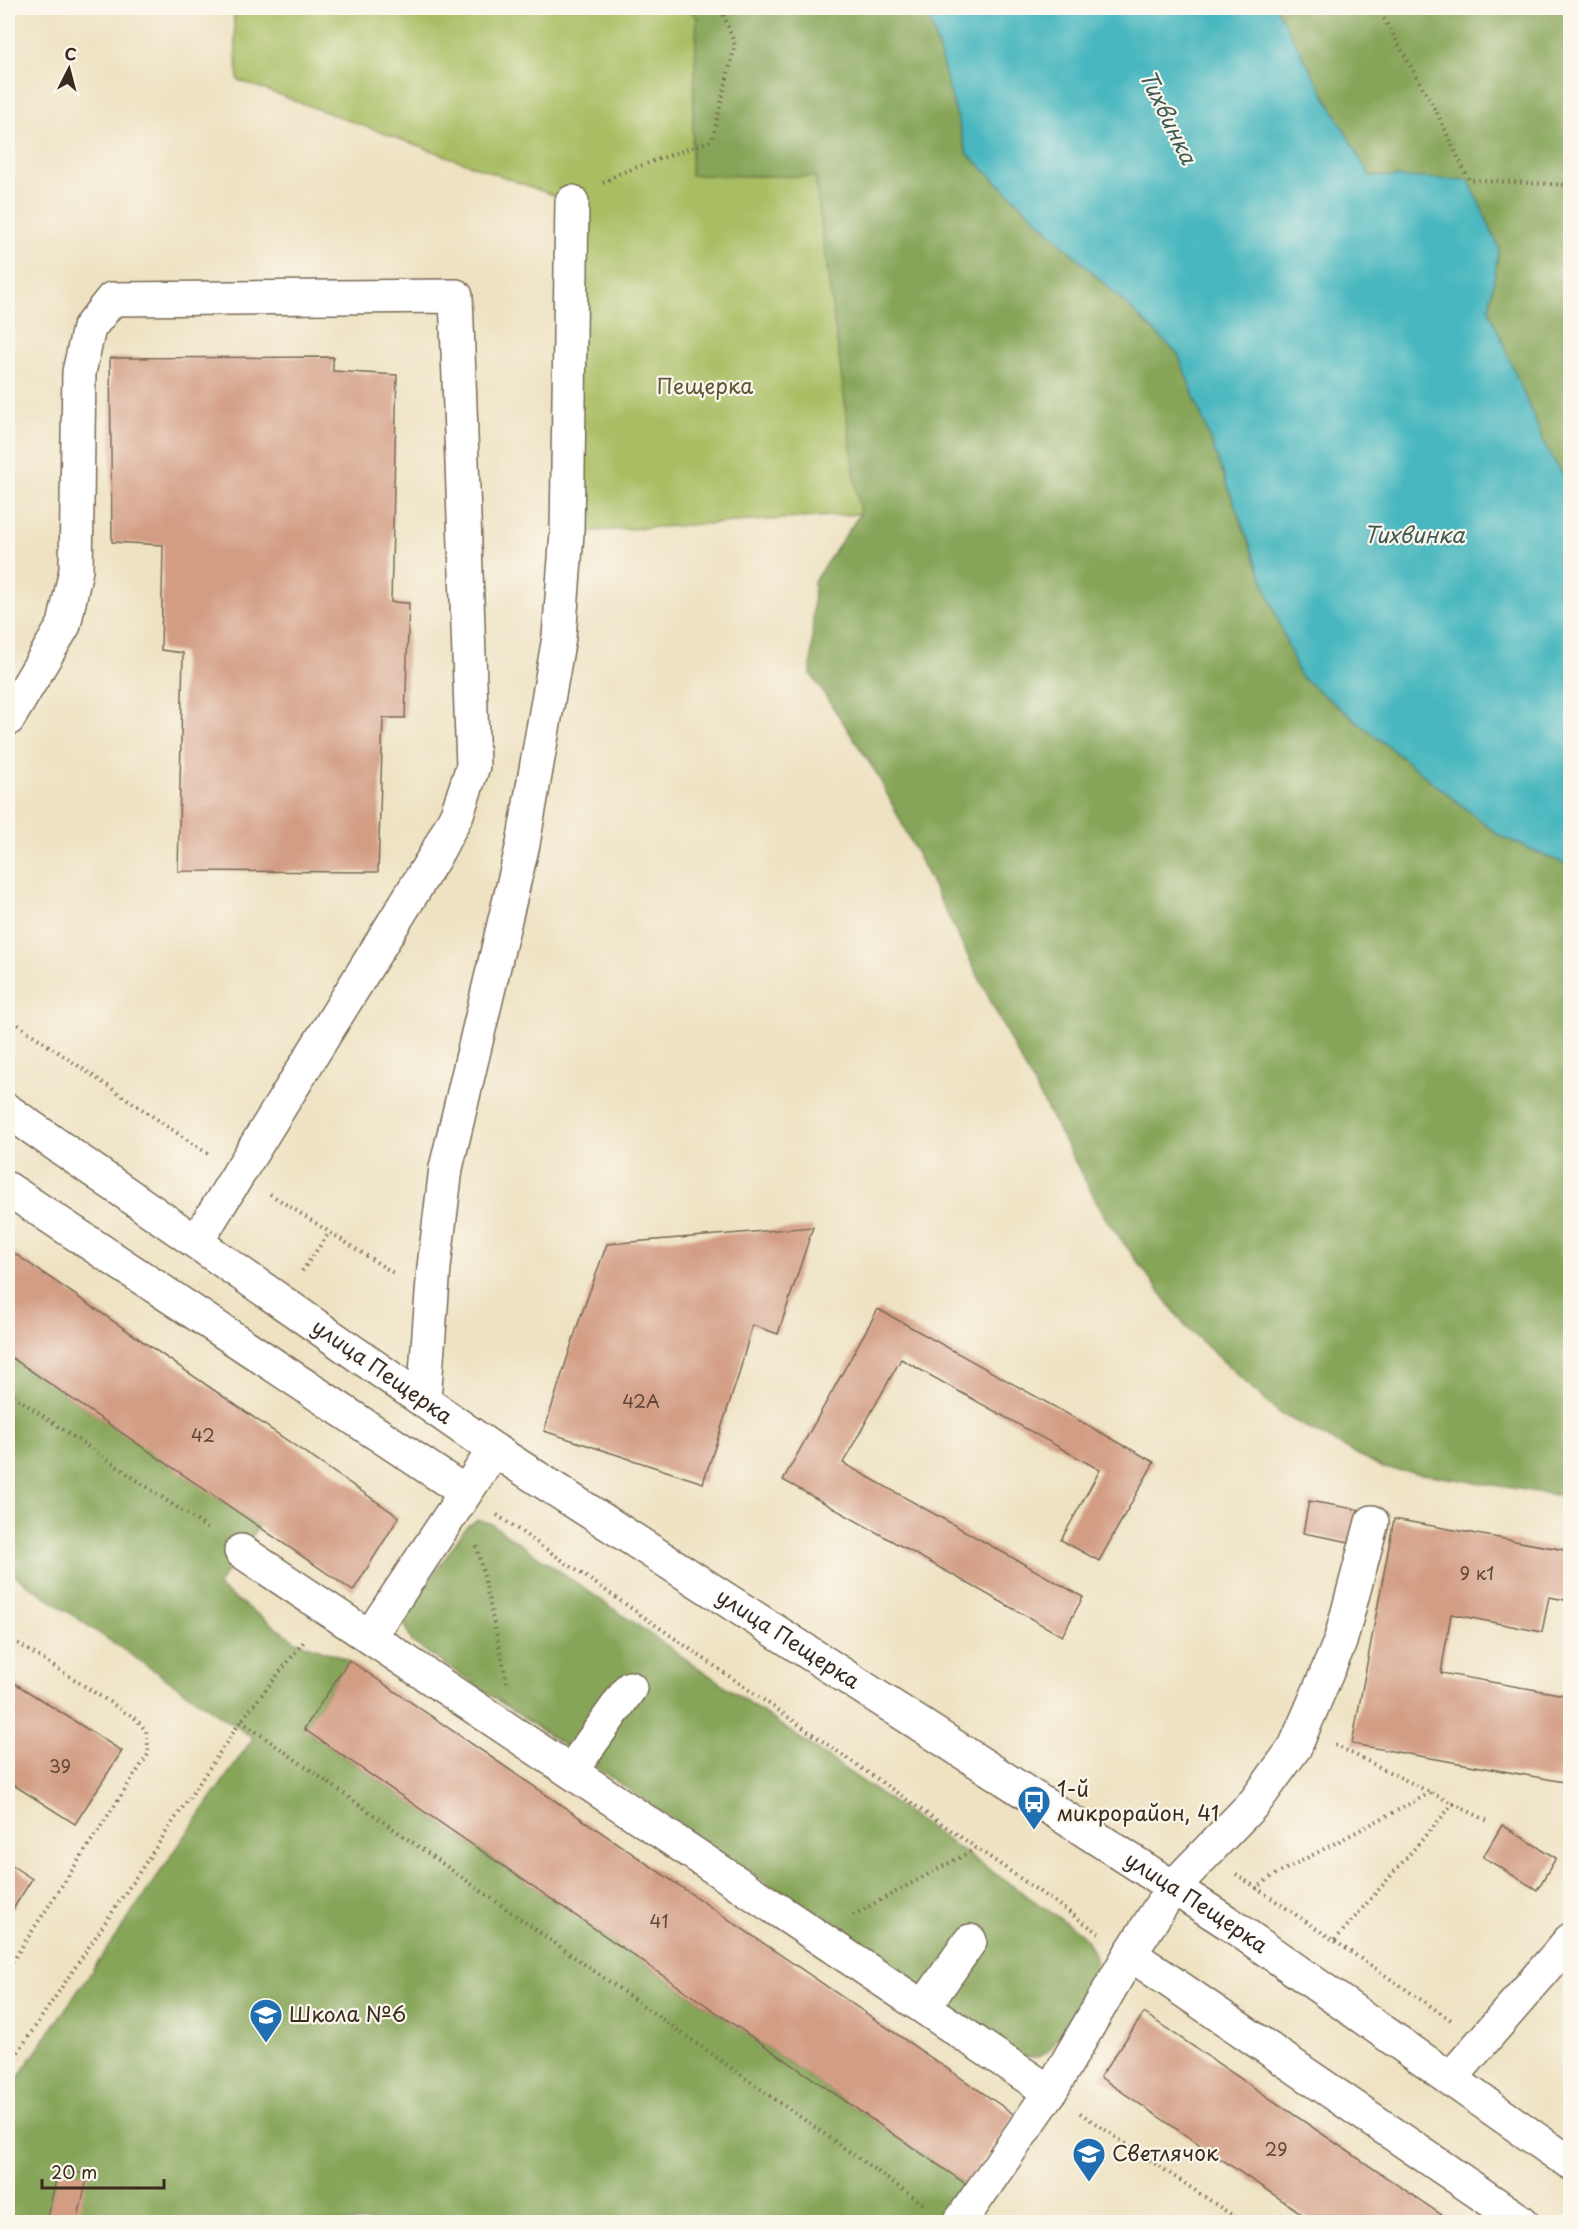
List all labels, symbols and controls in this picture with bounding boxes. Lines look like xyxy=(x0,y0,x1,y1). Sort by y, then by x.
north arrow xyxy=(39,39,99,99)
text: С xyxy=(63,41,78,66)
water label: Тихвинка xyxy=(1132,64,1207,170)
park label: Пещерка xyxy=(657,369,753,401)
water label: Тихвинка xyxy=(1363,517,1466,550)
street label: улица Пещерка xyxy=(306,1310,460,1431)
house number: 42А xyxy=(622,1387,660,1414)
house number: 42 xyxy=(191,1421,215,1448)
house number: 9 к1 xyxy=(1460,1559,1494,1586)
street label: улица Пещерка xyxy=(711,1579,867,1696)
house number: 39 xyxy=(49,1752,71,1779)
place label: 1-й микрорайон, 41 xyxy=(1057,1772,1219,1828)
bus stop icon: 1-й микрорайон, 41 xyxy=(1016,1784,1052,1831)
street label: улица Пещерка xyxy=(1119,1842,1275,1960)
house number: 41 xyxy=(650,1907,668,1934)
school or university icon: Школа №6 xyxy=(248,1997,284,2044)
place label: Школа №6 xyxy=(289,1997,406,2029)
house number: 29 xyxy=(1265,2135,1287,2162)
school or university icon: Светлячок xyxy=(1071,2136,1107,2183)
place label: Светлячок xyxy=(1112,2136,1219,2168)
scale bar xyxy=(42,2152,164,2190)
text: 20 m xyxy=(51,2158,97,2185)

